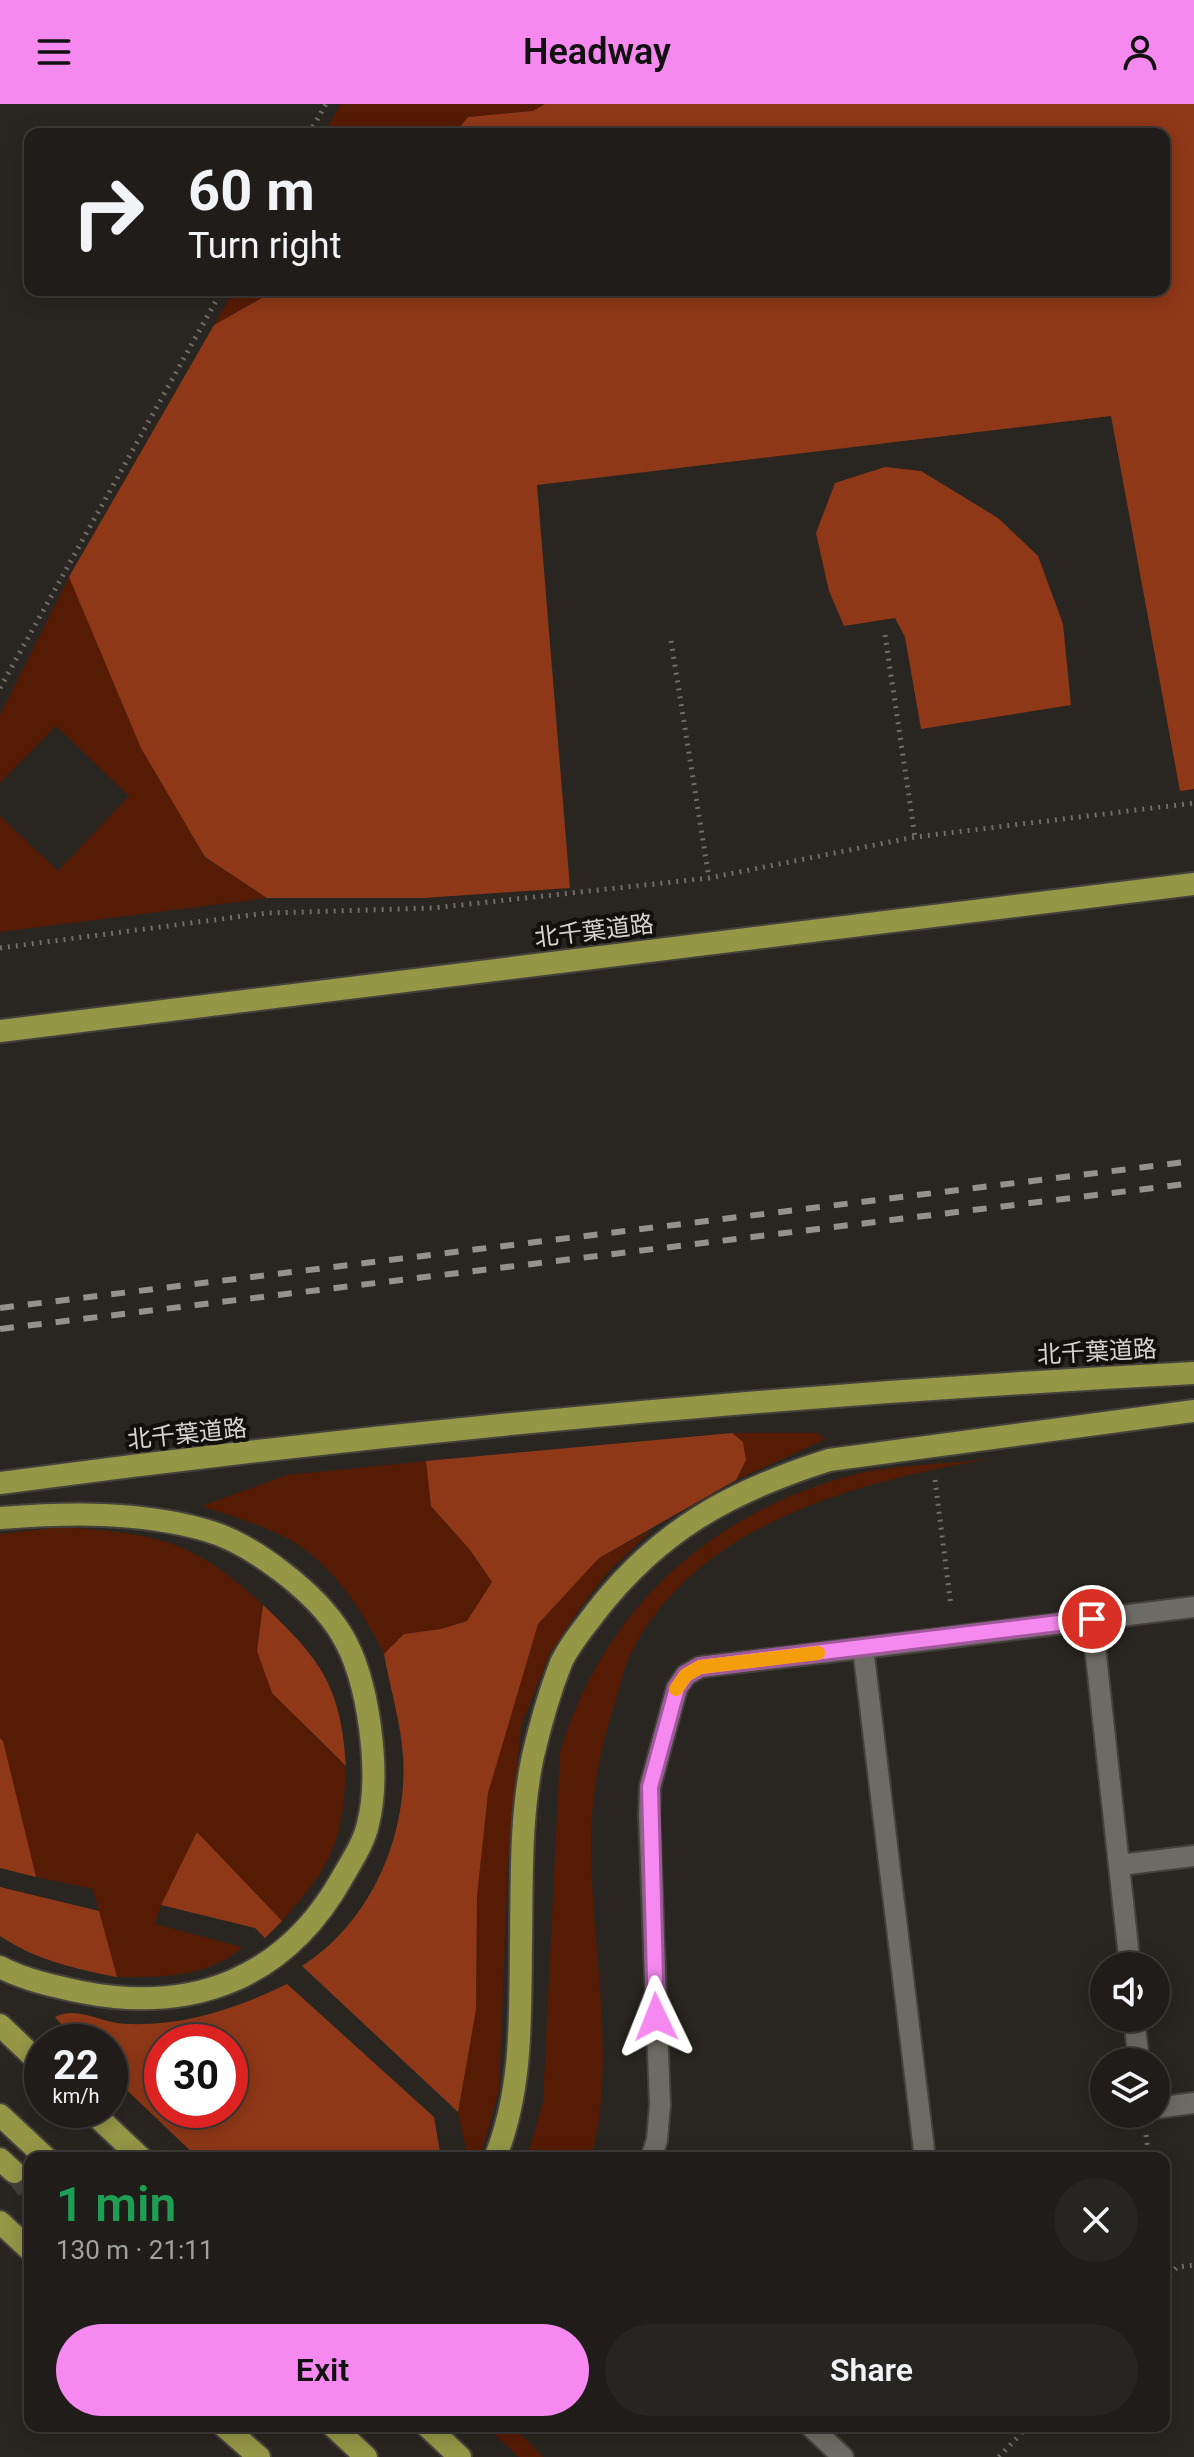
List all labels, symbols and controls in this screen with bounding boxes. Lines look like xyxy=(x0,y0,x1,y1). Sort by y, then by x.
icon: menu xyxy=(32,30,76,74)
icon: person xyxy=(1118,30,1162,74)
text: Headway xyxy=(523,31,671,73)
text: 60 m xyxy=(188,158,315,224)
icon: right xyxy=(56,160,160,264)
text: Turn right xyxy=(188,225,341,267)
street label: 北千葉道路 xyxy=(533,910,655,952)
street label: 北千葉道路 xyxy=(1036,1335,1158,1369)
street label: 北千葉道路 xyxy=(126,1414,248,1454)
pin xyxy=(1058,1585,1126,1653)
icon: arrive xyxy=(1070,1597,1114,1641)
map controls xyxy=(1090,1952,1170,2128)
button: sound xyxy=(1090,1952,1170,2032)
position arrow xyxy=(614,1975,698,2059)
speed limit sign: 30 xyxy=(144,2024,248,2128)
text: 22 xyxy=(53,2042,99,2089)
button: layers xyxy=(1090,2048,1170,2128)
text: km/h xyxy=(53,2084,99,2108)
text: 1 min xyxy=(56,2176,176,2233)
button: close xyxy=(1054,2178,1138,2262)
text: 130 m · 21:11 xyxy=(56,2235,214,2265)
button: Exit xyxy=(56,2324,589,2416)
button: Share xyxy=(605,2324,1138,2416)

